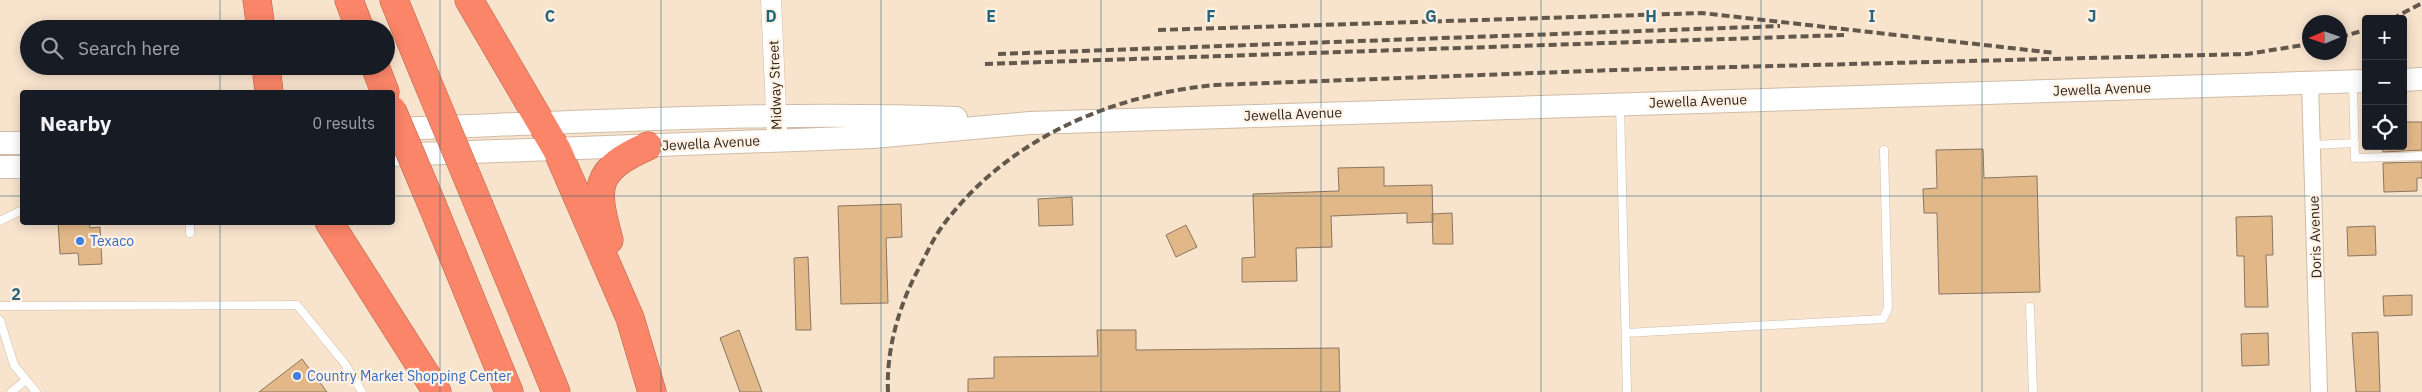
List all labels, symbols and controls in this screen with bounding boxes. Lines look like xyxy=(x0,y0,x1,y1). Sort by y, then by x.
text: C xyxy=(545,6,555,26)
text: D xyxy=(765,6,777,26)
text: E xyxy=(986,6,996,26)
text: F xyxy=(1206,6,1216,26)
text: G xyxy=(1425,6,1437,26)
text: H xyxy=(1645,6,1657,26)
text: I xyxy=(1869,6,1876,26)
text: J xyxy=(2088,6,2096,26)
north arrow xyxy=(2302,15,2347,60)
map controls xyxy=(2362,15,2407,150)
button: + xyxy=(2362,15,2407,60)
search box xyxy=(20,20,395,75)
icon: search xyxy=(38,34,66,62)
text: Search here xyxy=(78,36,180,60)
street label: Midway Street xyxy=(764,40,786,130)
button: − xyxy=(2362,60,2407,105)
street label: Jewella Avenue xyxy=(2053,78,2152,100)
street label: Jewella Avenue xyxy=(1649,90,1748,112)
street label: Jewella Avenue xyxy=(1244,103,1343,125)
button: locate xyxy=(2362,105,2407,150)
text: Nearby xyxy=(40,109,111,137)
text: 0 results xyxy=(312,113,375,133)
street label: Jewella Avenue xyxy=(661,131,761,155)
street label: Doris Avenue xyxy=(2305,195,2325,279)
place label: Texaco xyxy=(90,232,134,250)
marker: Texaco xyxy=(74,235,86,247)
text: 2 xyxy=(11,284,21,304)
place label: Country Market Shopping Center xyxy=(307,367,511,385)
marker: Country Market Shopping Center xyxy=(291,370,303,382)

